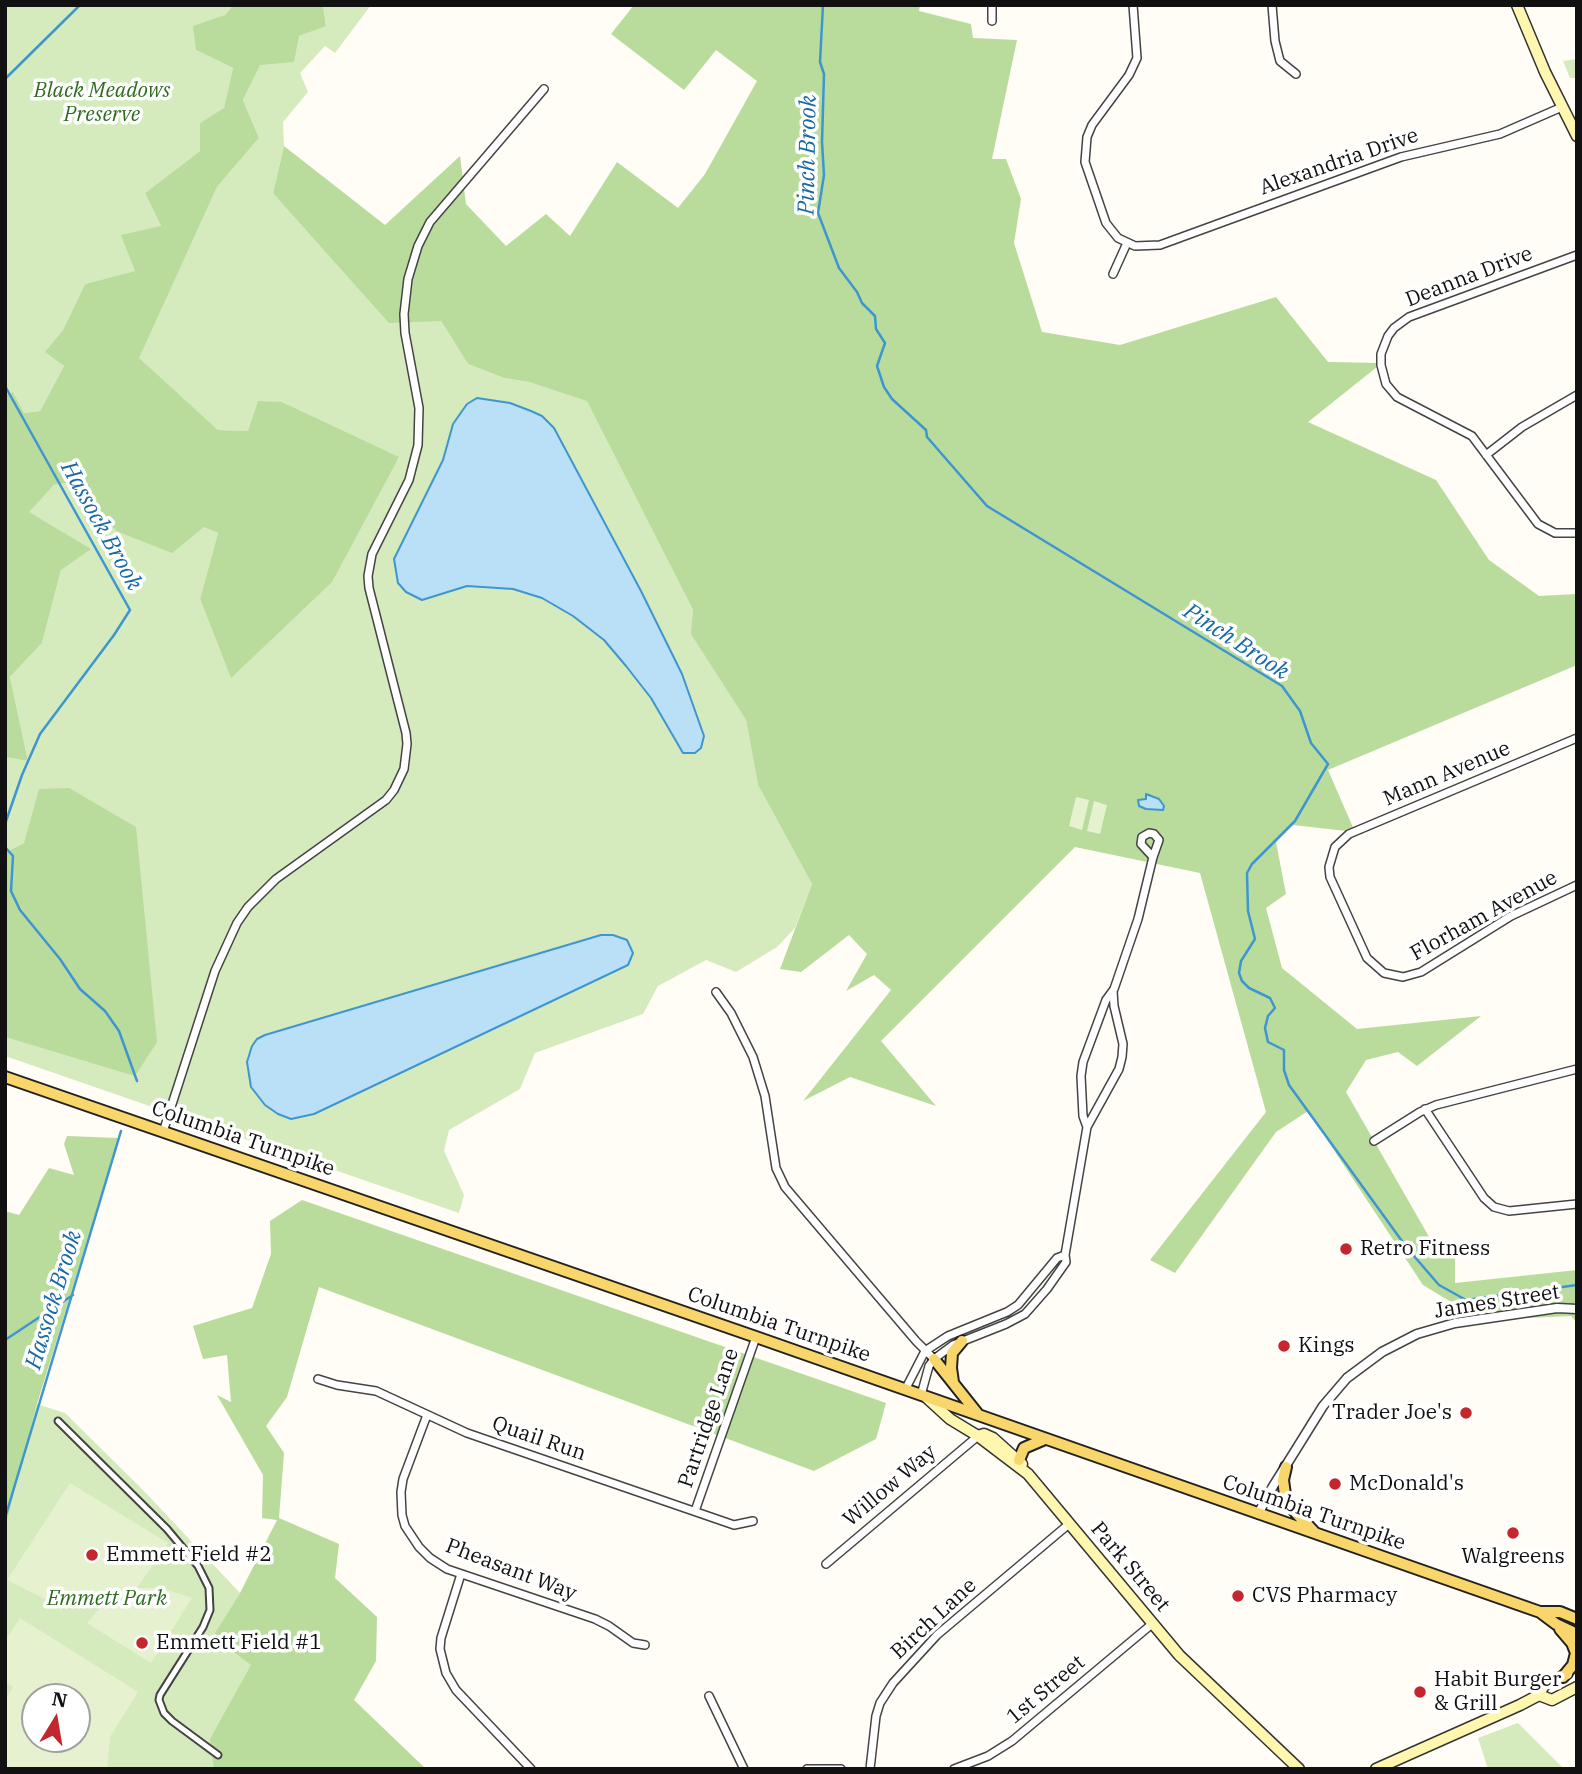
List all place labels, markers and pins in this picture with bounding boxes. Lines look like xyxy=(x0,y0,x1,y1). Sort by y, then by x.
place label: Retro Fitness xyxy=(1360,1236,1490,1262)
marker: Retro Fitness xyxy=(1338,1241,1354,1257)
place label: Kings xyxy=(1298,1333,1355,1359)
marker: Kings xyxy=(1276,1338,1292,1354)
place label: Trader Joe's xyxy=(1332,1400,1452,1426)
marker: Trader Joe's xyxy=(1458,1405,1474,1421)
place label: McDonald's xyxy=(1349,1471,1464,1497)
marker: McDonald's xyxy=(1327,1476,1343,1492)
marker: Walgreens xyxy=(1505,1525,1521,1541)
place label: Emmett Field #2 xyxy=(106,1542,272,1568)
place label: Walgreens xyxy=(1461,1544,1565,1570)
marker: Emmett Field #2 xyxy=(84,1547,100,1563)
place label: CVS Pharmacy xyxy=(1252,1583,1397,1609)
marker: CVS Pharmacy xyxy=(1230,1588,1246,1604)
place label: Emmett Field #1 xyxy=(156,1630,322,1656)
marker: Emmett Field #1 xyxy=(134,1635,150,1651)
place label: Habit Burger & Grill xyxy=(1434,1667,1561,1717)
marker: Habit Burger & Grill xyxy=(1412,1684,1428,1700)

